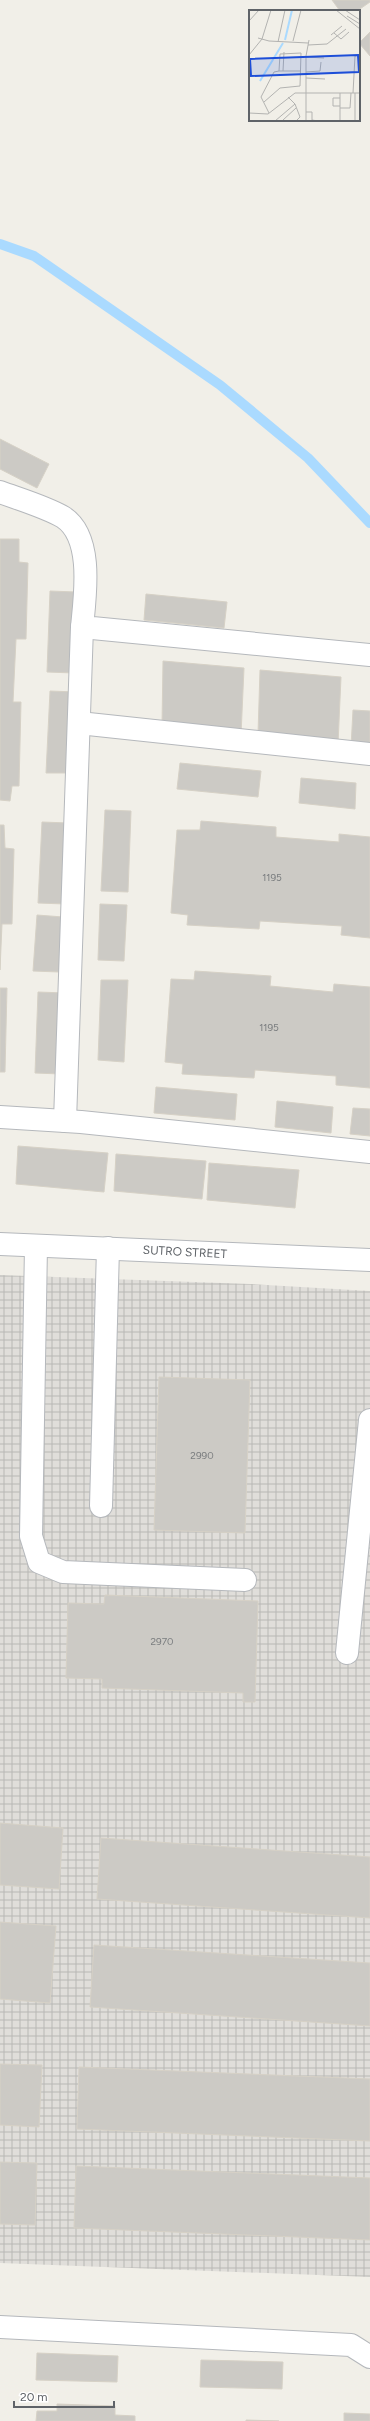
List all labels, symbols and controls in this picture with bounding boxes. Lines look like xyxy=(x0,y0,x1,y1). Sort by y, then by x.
inset map xyxy=(249,10,360,121)
house number: 1195 xyxy=(262,871,282,884)
house number: 1195 xyxy=(259,1021,279,1034)
street label: SUTRO STREET xyxy=(142,1243,228,1261)
house number: 2990 xyxy=(190,1449,214,1462)
house number: 2970 xyxy=(150,1635,174,1648)
scale bar xyxy=(14,2383,114,2409)
text: 20 m xyxy=(20,2390,48,2404)

